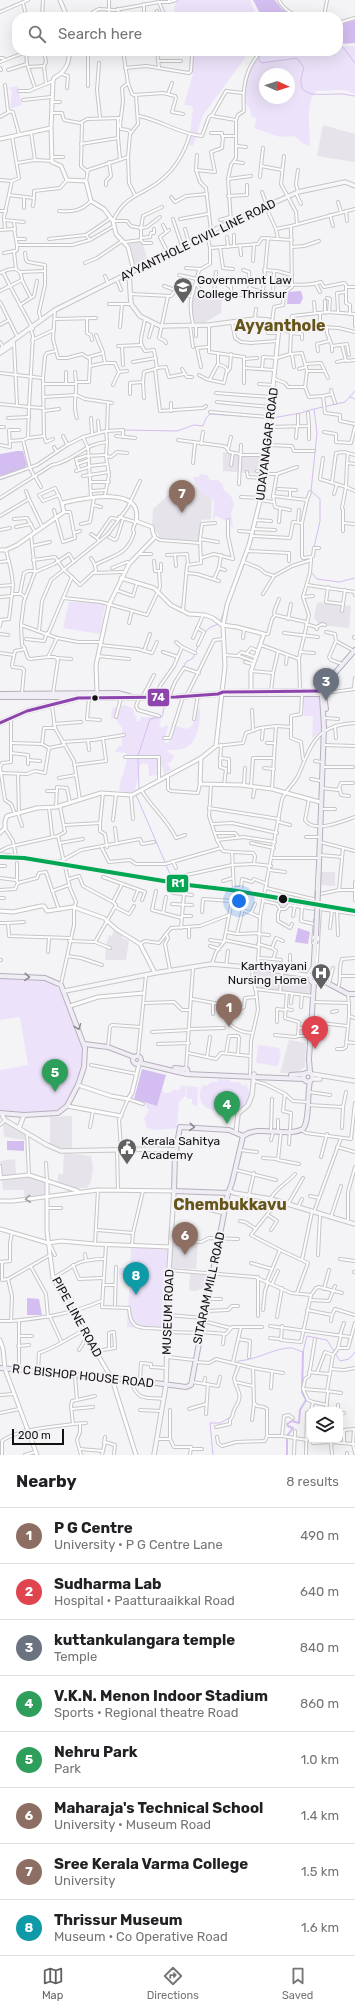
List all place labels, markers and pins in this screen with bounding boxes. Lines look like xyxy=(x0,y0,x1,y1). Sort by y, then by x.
place label: Government Law College Thrissur xyxy=(197,273,292,301)
school or university icon: Government Law College Thrissur xyxy=(172,276,194,304)
pin: 7 xyxy=(169,480,195,513)
pin: 3 xyxy=(313,668,339,701)
unlabelled marker xyxy=(90,693,100,703)
unlabelled marker xyxy=(277,893,289,905)
place label: Karthyayani Nursing Home xyxy=(228,959,307,987)
hospital icon: Karthyayani Nursing Home xyxy=(310,962,332,990)
pin: 1 xyxy=(216,994,242,1027)
pin: 2 xyxy=(302,1016,328,1049)
pin: 5 xyxy=(42,1059,68,1092)
pin: 4 xyxy=(214,1091,240,1124)
place label: Kerala Sahitya Academy xyxy=(141,1134,220,1162)
public building icon: Kerala Sahitya Academy xyxy=(116,1137,138,1165)
pin: 6 xyxy=(172,1222,198,1255)
pin: 8 xyxy=(123,1262,149,1295)

